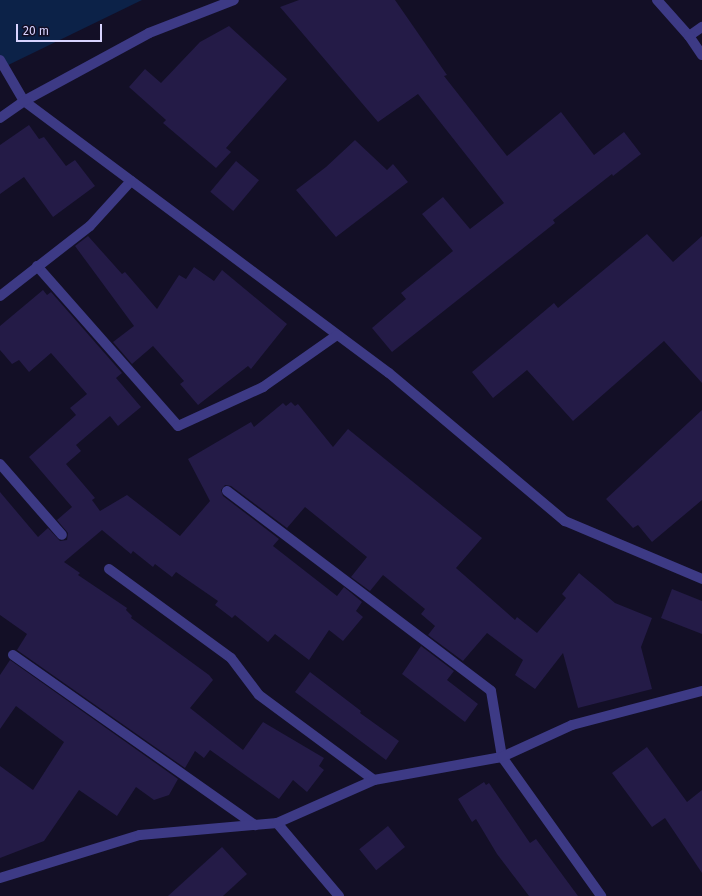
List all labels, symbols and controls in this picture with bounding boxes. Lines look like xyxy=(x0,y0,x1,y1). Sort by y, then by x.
scale bar xyxy=(18,16,104,42)
text: 20 m xyxy=(23,24,49,38)

